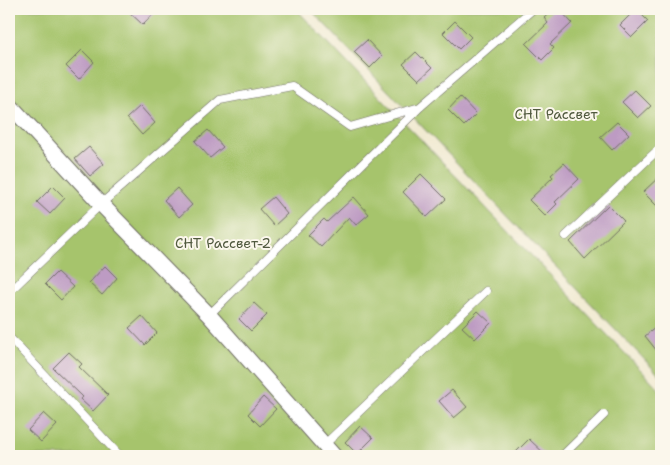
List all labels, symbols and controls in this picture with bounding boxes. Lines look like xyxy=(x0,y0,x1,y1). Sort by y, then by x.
park label: СНТ Рассвет xyxy=(514,105,598,123)
park label: СНТ Рассвет-2 xyxy=(175,234,271,252)

